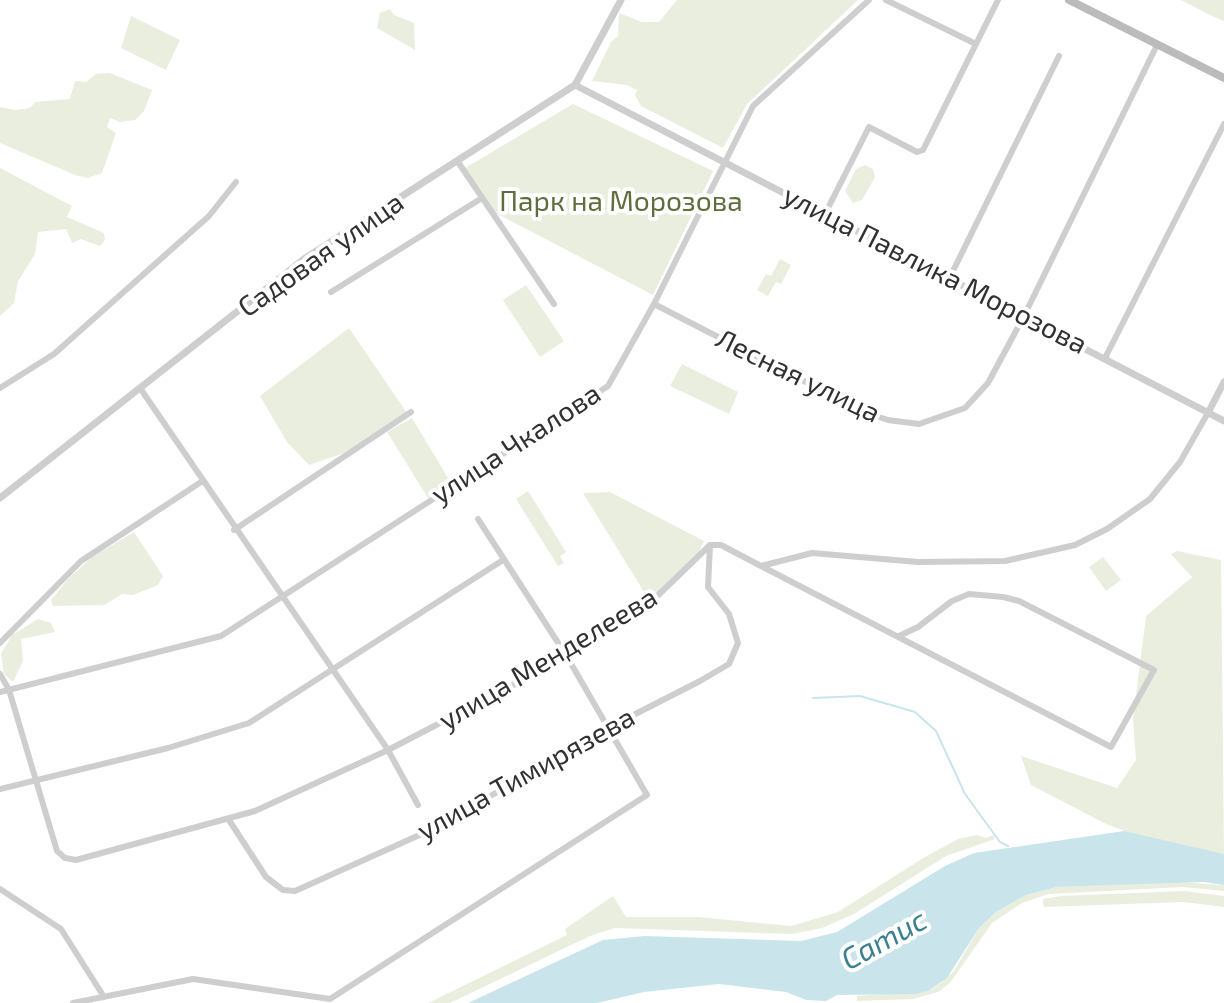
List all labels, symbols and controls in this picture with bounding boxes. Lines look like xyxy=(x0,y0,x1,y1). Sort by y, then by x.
street label: улица Павлика Морозова xyxy=(777,179,1093,361)
park label: Парк на Морозова xyxy=(499,185,743,219)
street label: Садовая улица xyxy=(232,186,410,324)
street label: Лесная улица xyxy=(710,322,886,430)
street label: улица Чкалова xyxy=(425,377,607,511)
street label: улица Менделеева xyxy=(433,581,663,737)
street label: улица Тимирязева xyxy=(411,700,641,848)
water label: Сатис xyxy=(835,902,933,978)

